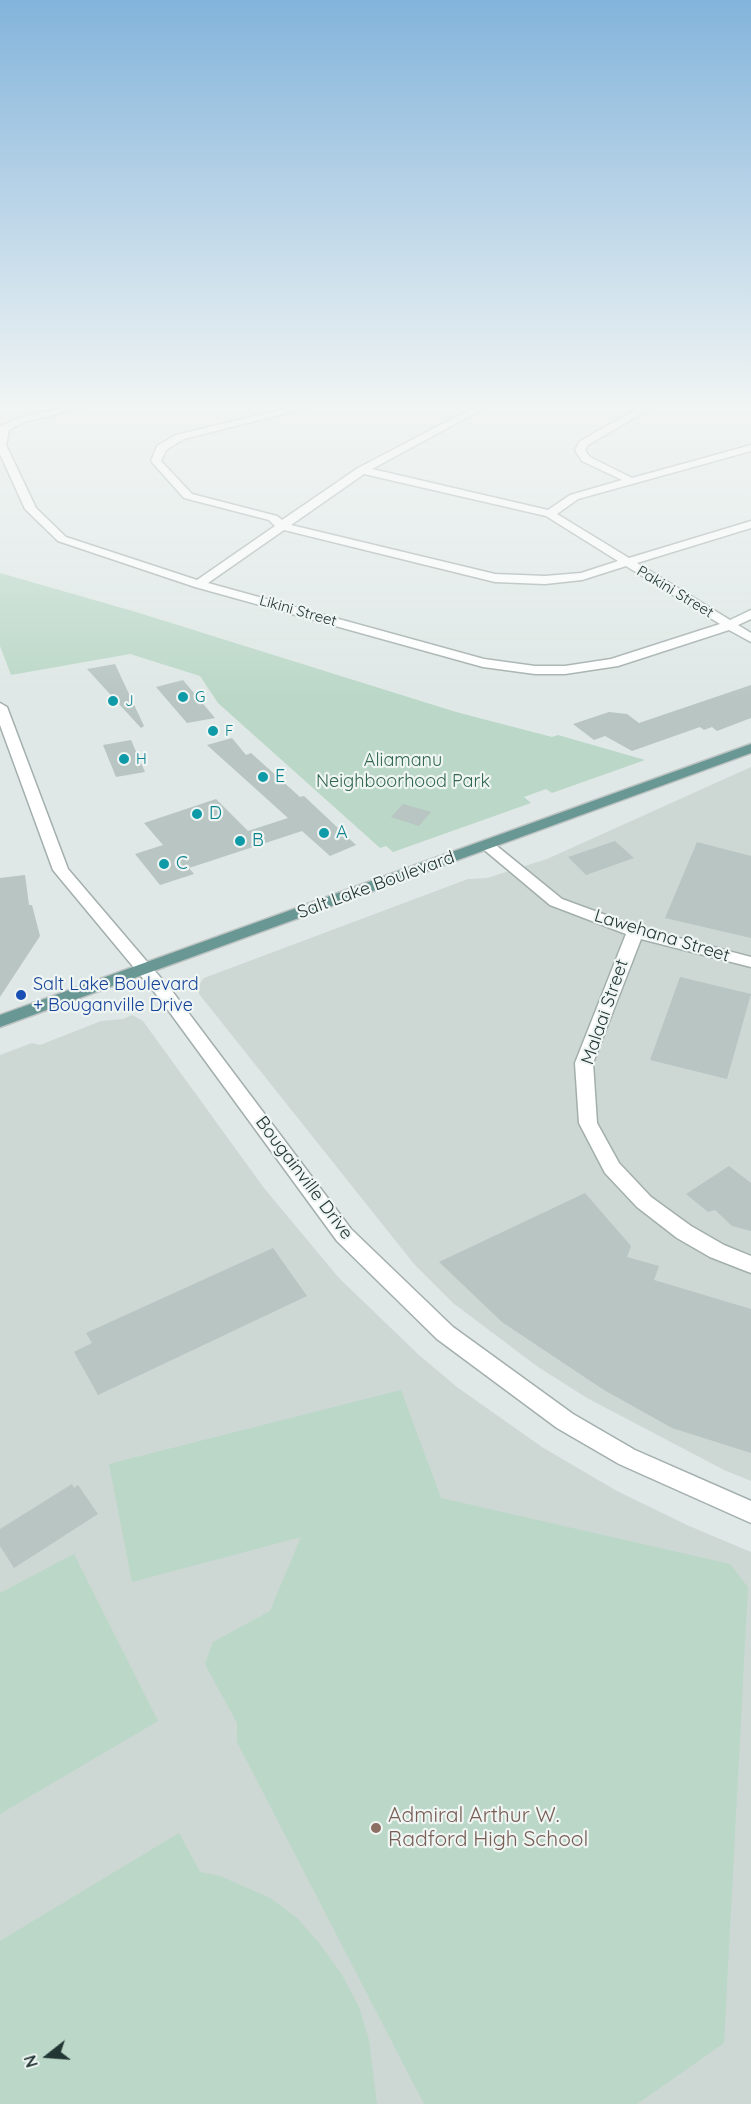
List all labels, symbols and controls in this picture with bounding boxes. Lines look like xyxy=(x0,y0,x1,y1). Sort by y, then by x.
street label: Pakini Street xyxy=(633,562,717,622)
street label: Likini Street xyxy=(257,591,339,631)
place label: G xyxy=(195,688,205,706)
marker: G xyxy=(176,690,190,704)
place label: J xyxy=(125,692,134,710)
marker: J xyxy=(106,694,120,708)
place label: F xyxy=(225,722,233,740)
marker: F xyxy=(206,724,220,738)
place label: H xyxy=(136,750,147,768)
park label: Aliamanu Neighboorhood Park xyxy=(316,750,490,792)
marker: H xyxy=(117,752,131,766)
place label: E xyxy=(275,766,285,788)
marker: E xyxy=(256,770,270,784)
place label: D xyxy=(209,803,222,825)
marker: D xyxy=(190,807,204,821)
place label: A xyxy=(336,822,348,844)
marker: A xyxy=(317,826,331,840)
place label: B xyxy=(252,830,264,852)
marker: B xyxy=(233,834,247,848)
street label: Salt Lake Boulevard xyxy=(294,847,458,923)
place label: C xyxy=(176,853,188,875)
marker: C xyxy=(157,857,171,871)
street label: Lawehana Street xyxy=(592,905,732,967)
street label: Malaai Street xyxy=(577,957,633,1067)
place label: Salt Lake Boulevard + Bouganville Drive xyxy=(33,974,199,1016)
marker: Salt Lake Boulevard + Bouganville Drive xyxy=(14,988,28,1002)
street label: Bougainville Drive xyxy=(251,1112,357,1244)
place label: Admiral Arthur W. Radford High School xyxy=(388,1803,588,1853)
marker: Admiral Arthur W. Radford High School xyxy=(369,1821,383,1835)
north arrow xyxy=(18,2026,78,2086)
text: N xyxy=(20,2053,42,2070)

